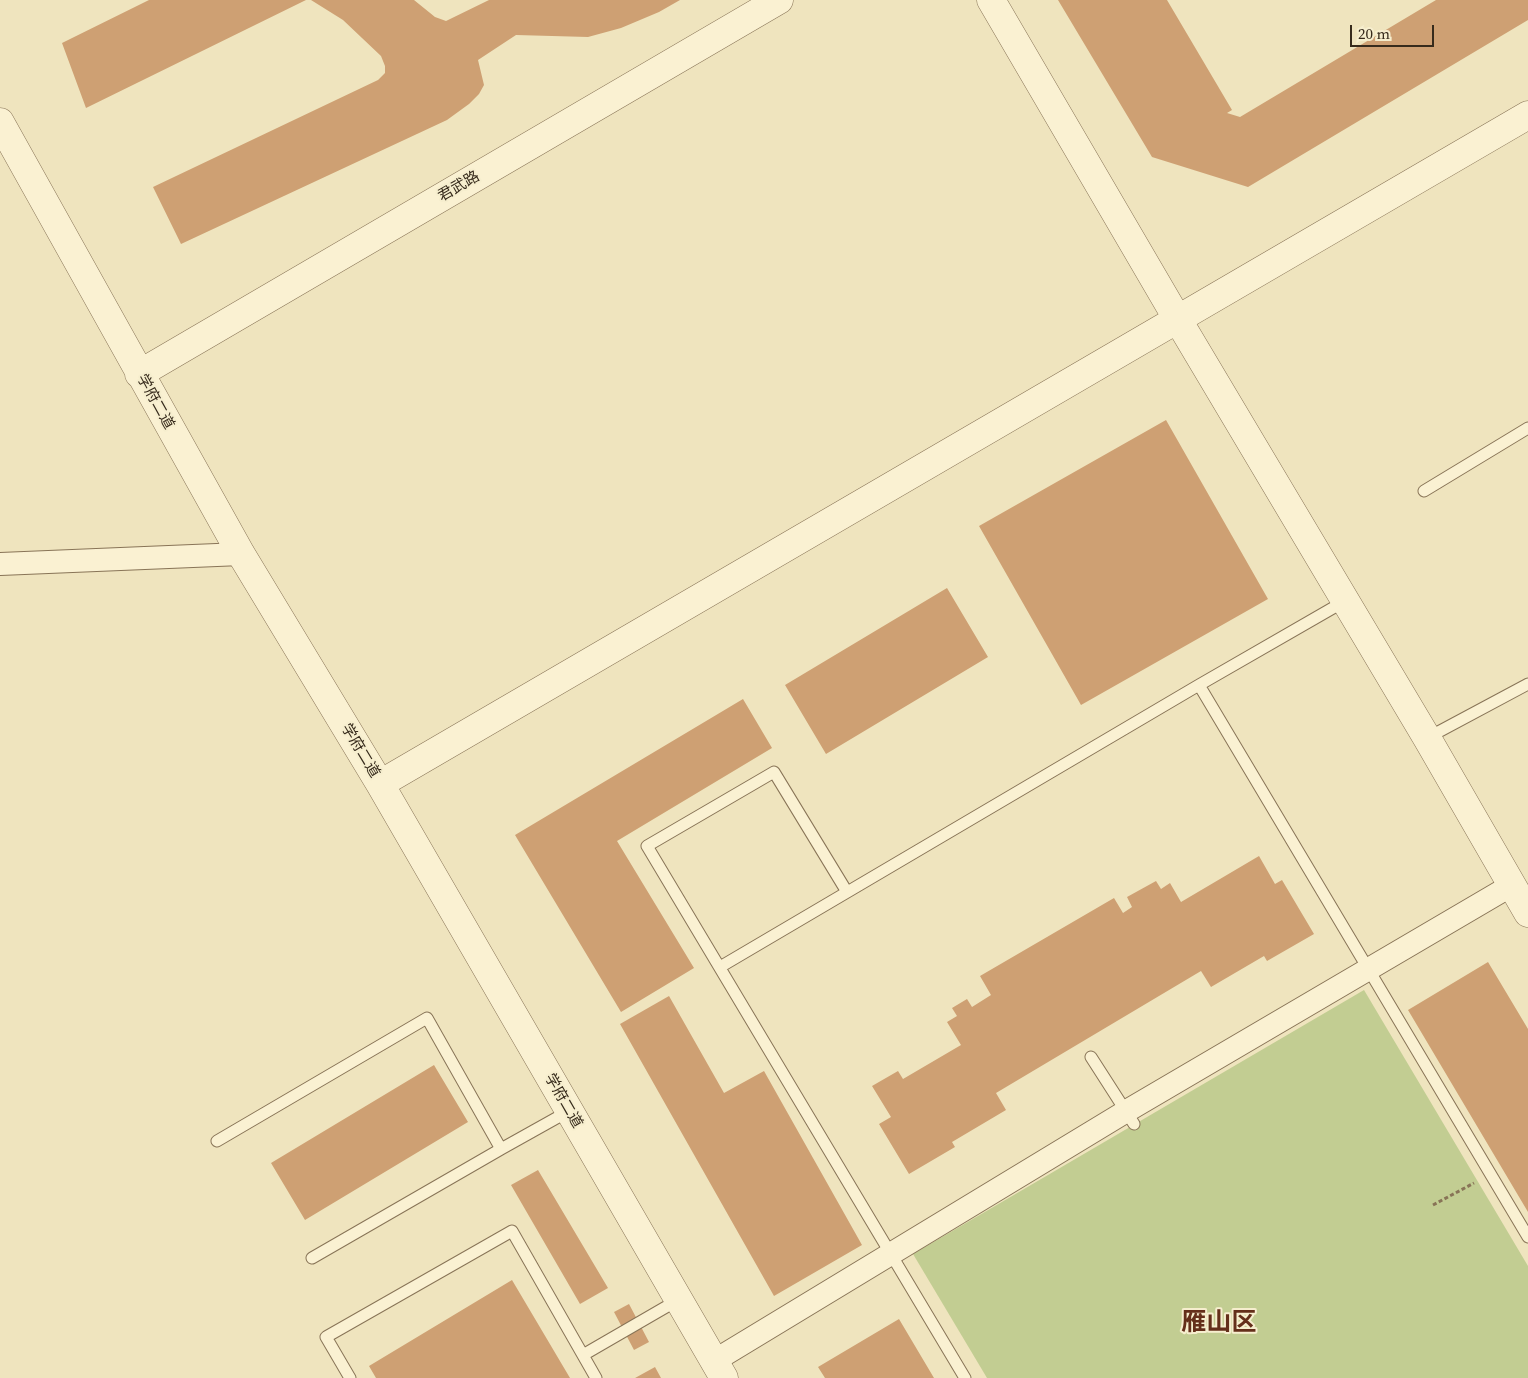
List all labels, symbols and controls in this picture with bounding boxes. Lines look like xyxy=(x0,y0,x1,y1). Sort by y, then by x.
scale bar xyxy=(1353,15,1437,47)
text: 20 m xyxy=(1358,23,1390,44)
street label: 君武路 xyxy=(435,168,483,206)
street label: 学府二道 xyxy=(133,371,177,433)
street label: 学府二道 xyxy=(337,721,383,781)
street label: 学府二道 xyxy=(540,1071,586,1131)
district label: 雁山区 xyxy=(1182,1309,1256,1339)

